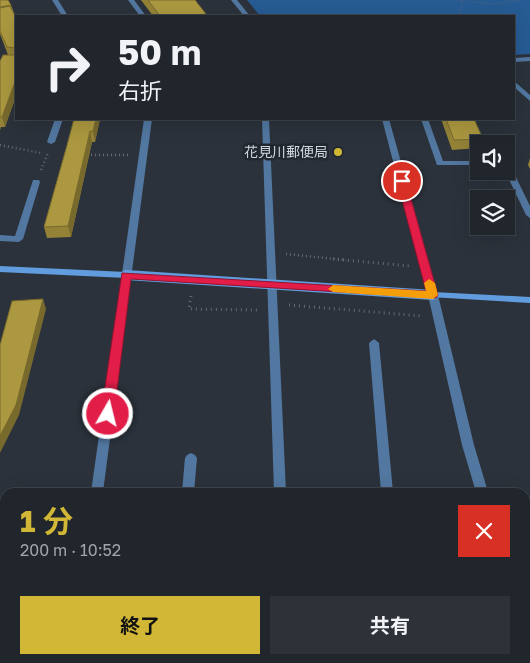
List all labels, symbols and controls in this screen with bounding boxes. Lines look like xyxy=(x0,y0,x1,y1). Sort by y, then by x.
text: 50 m xyxy=(118,31,201,73)
icon: right xyxy=(35,35,100,100)
text: 右折 xyxy=(118,77,162,104)
map controls xyxy=(470,135,515,235)
button: sound xyxy=(470,135,515,180)
place label: 花見川郵便局 xyxy=(244,143,328,160)
marker: 花見川郵便局 xyxy=(332,146,344,158)
pin xyxy=(381,160,423,202)
icon: arrive xyxy=(388,167,416,195)
button: layers xyxy=(470,190,515,235)
position arrow xyxy=(81,387,133,439)
text: 1 分 xyxy=(20,503,73,539)
button: close xyxy=(458,505,510,557)
text: 200 m · 10:52 xyxy=(20,540,121,560)
button: 終了 xyxy=(20,596,260,654)
button: 共有 xyxy=(270,596,510,654)

